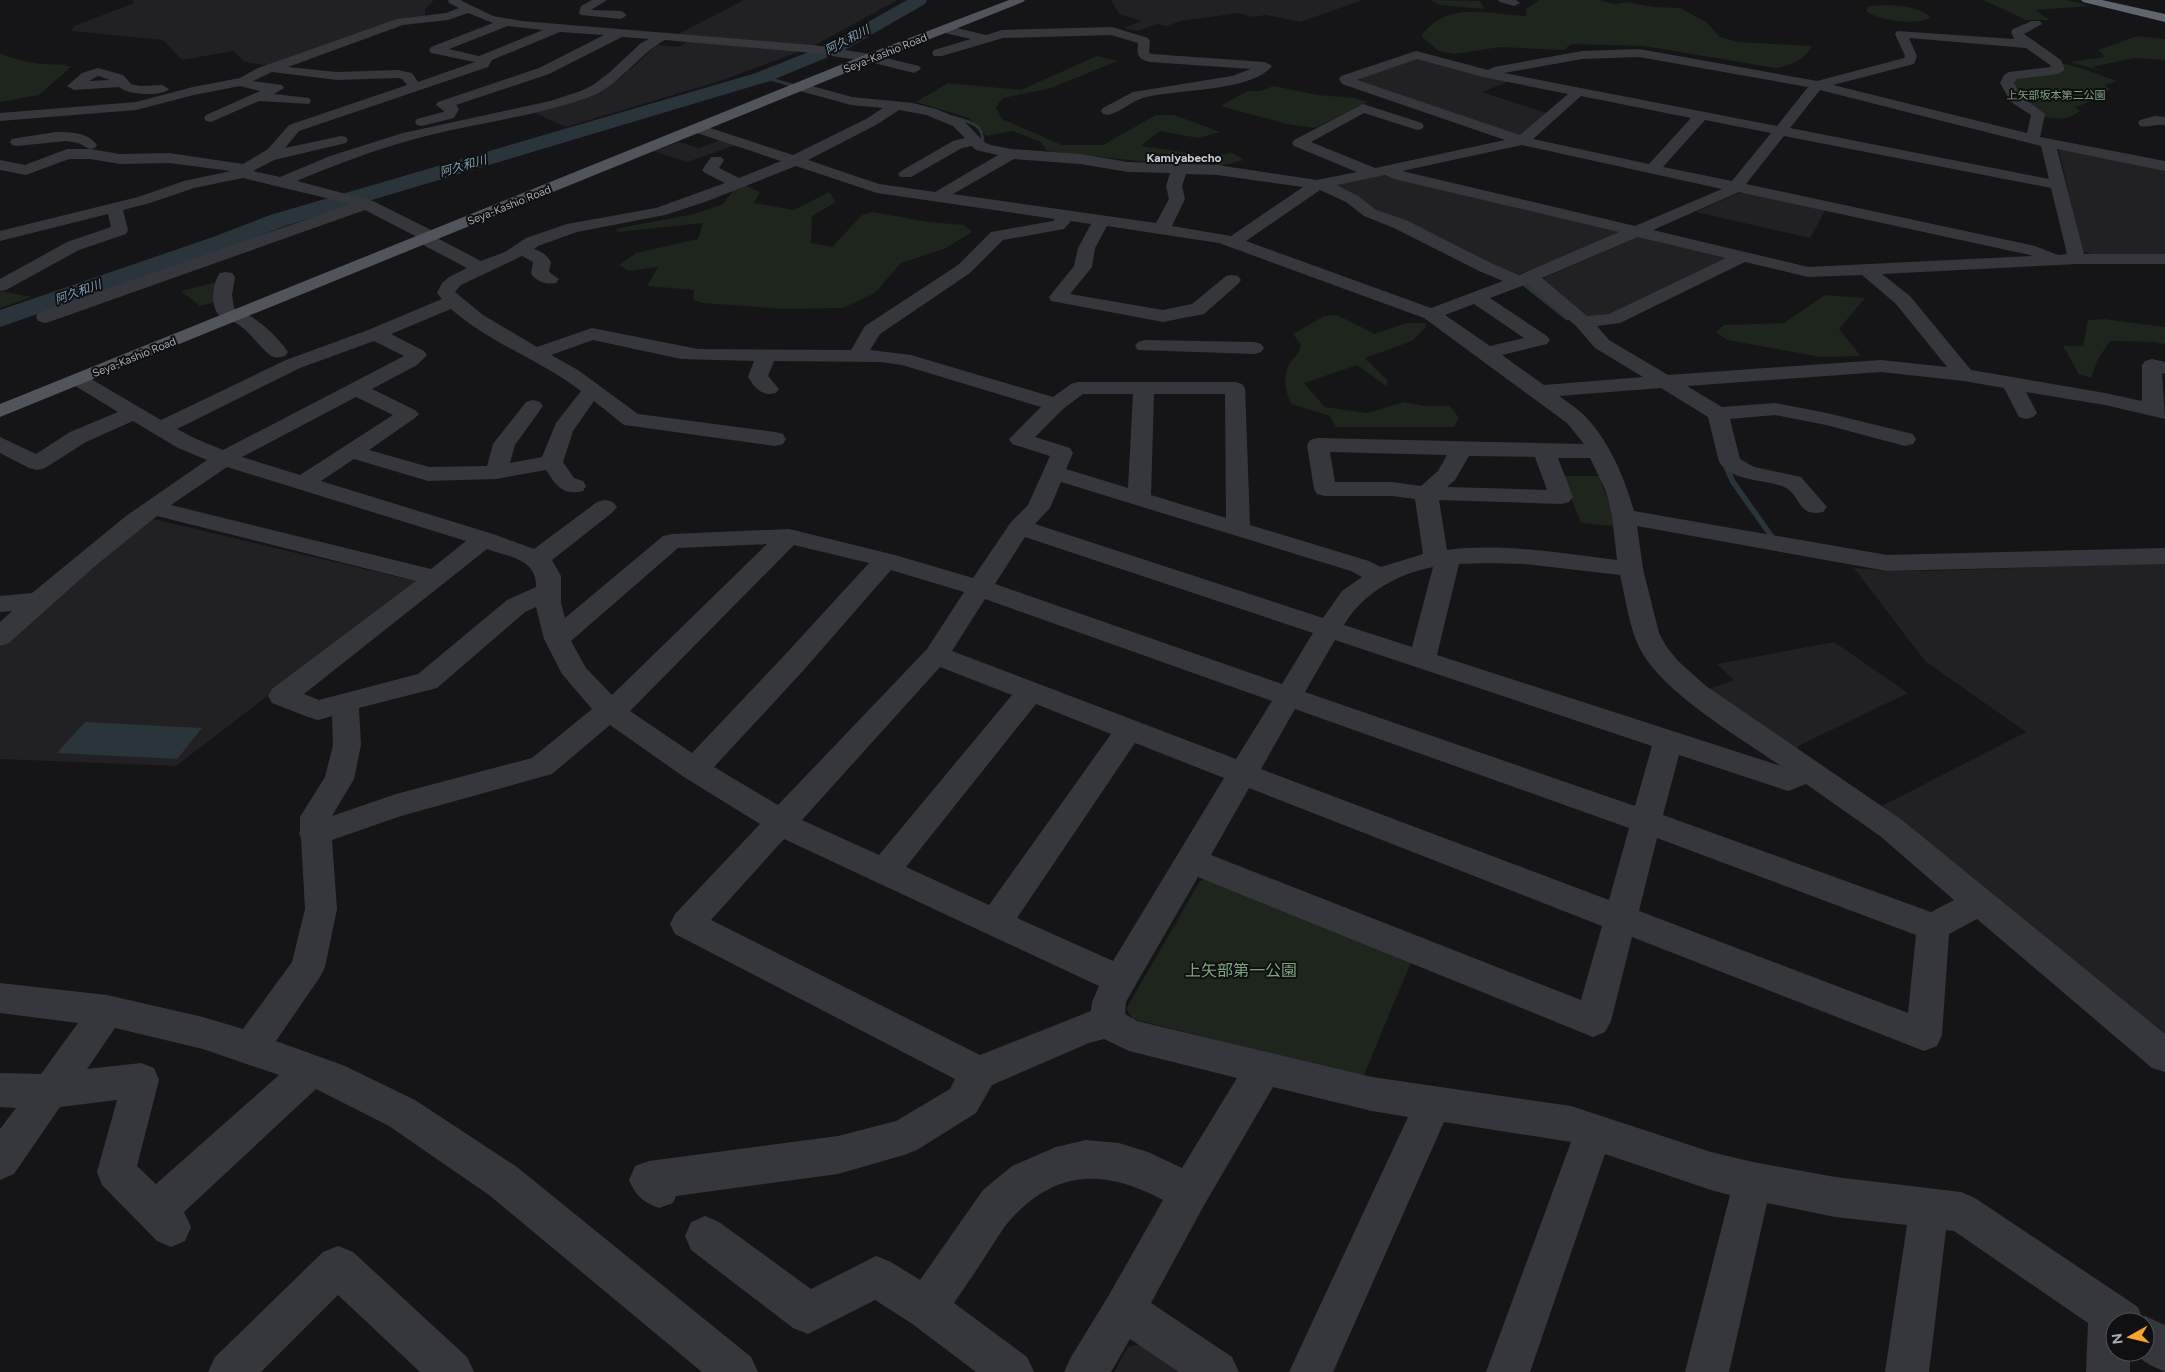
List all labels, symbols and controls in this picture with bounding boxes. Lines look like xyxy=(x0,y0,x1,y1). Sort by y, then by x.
water label: 阿久和川 xyxy=(823,22,873,57)
street label: Seya-Kashio Road xyxy=(842,31,929,76)
park label: 上矢部坂本第二公園 xyxy=(2007,89,2106,102)
district label: Kamiyabecho xyxy=(1147,151,1221,165)
water label: 阿久和川 xyxy=(438,152,490,179)
street label: Seya-Kashio Road xyxy=(466,183,553,228)
water label: 阿久和川 xyxy=(53,277,105,307)
street label: Seya-Kashio Road xyxy=(91,335,178,380)
park label: 上矢部第一公園 xyxy=(1185,961,1297,980)
north arrow xyxy=(2105,1312,2155,1362)
text: N xyxy=(2108,1332,2127,1345)

